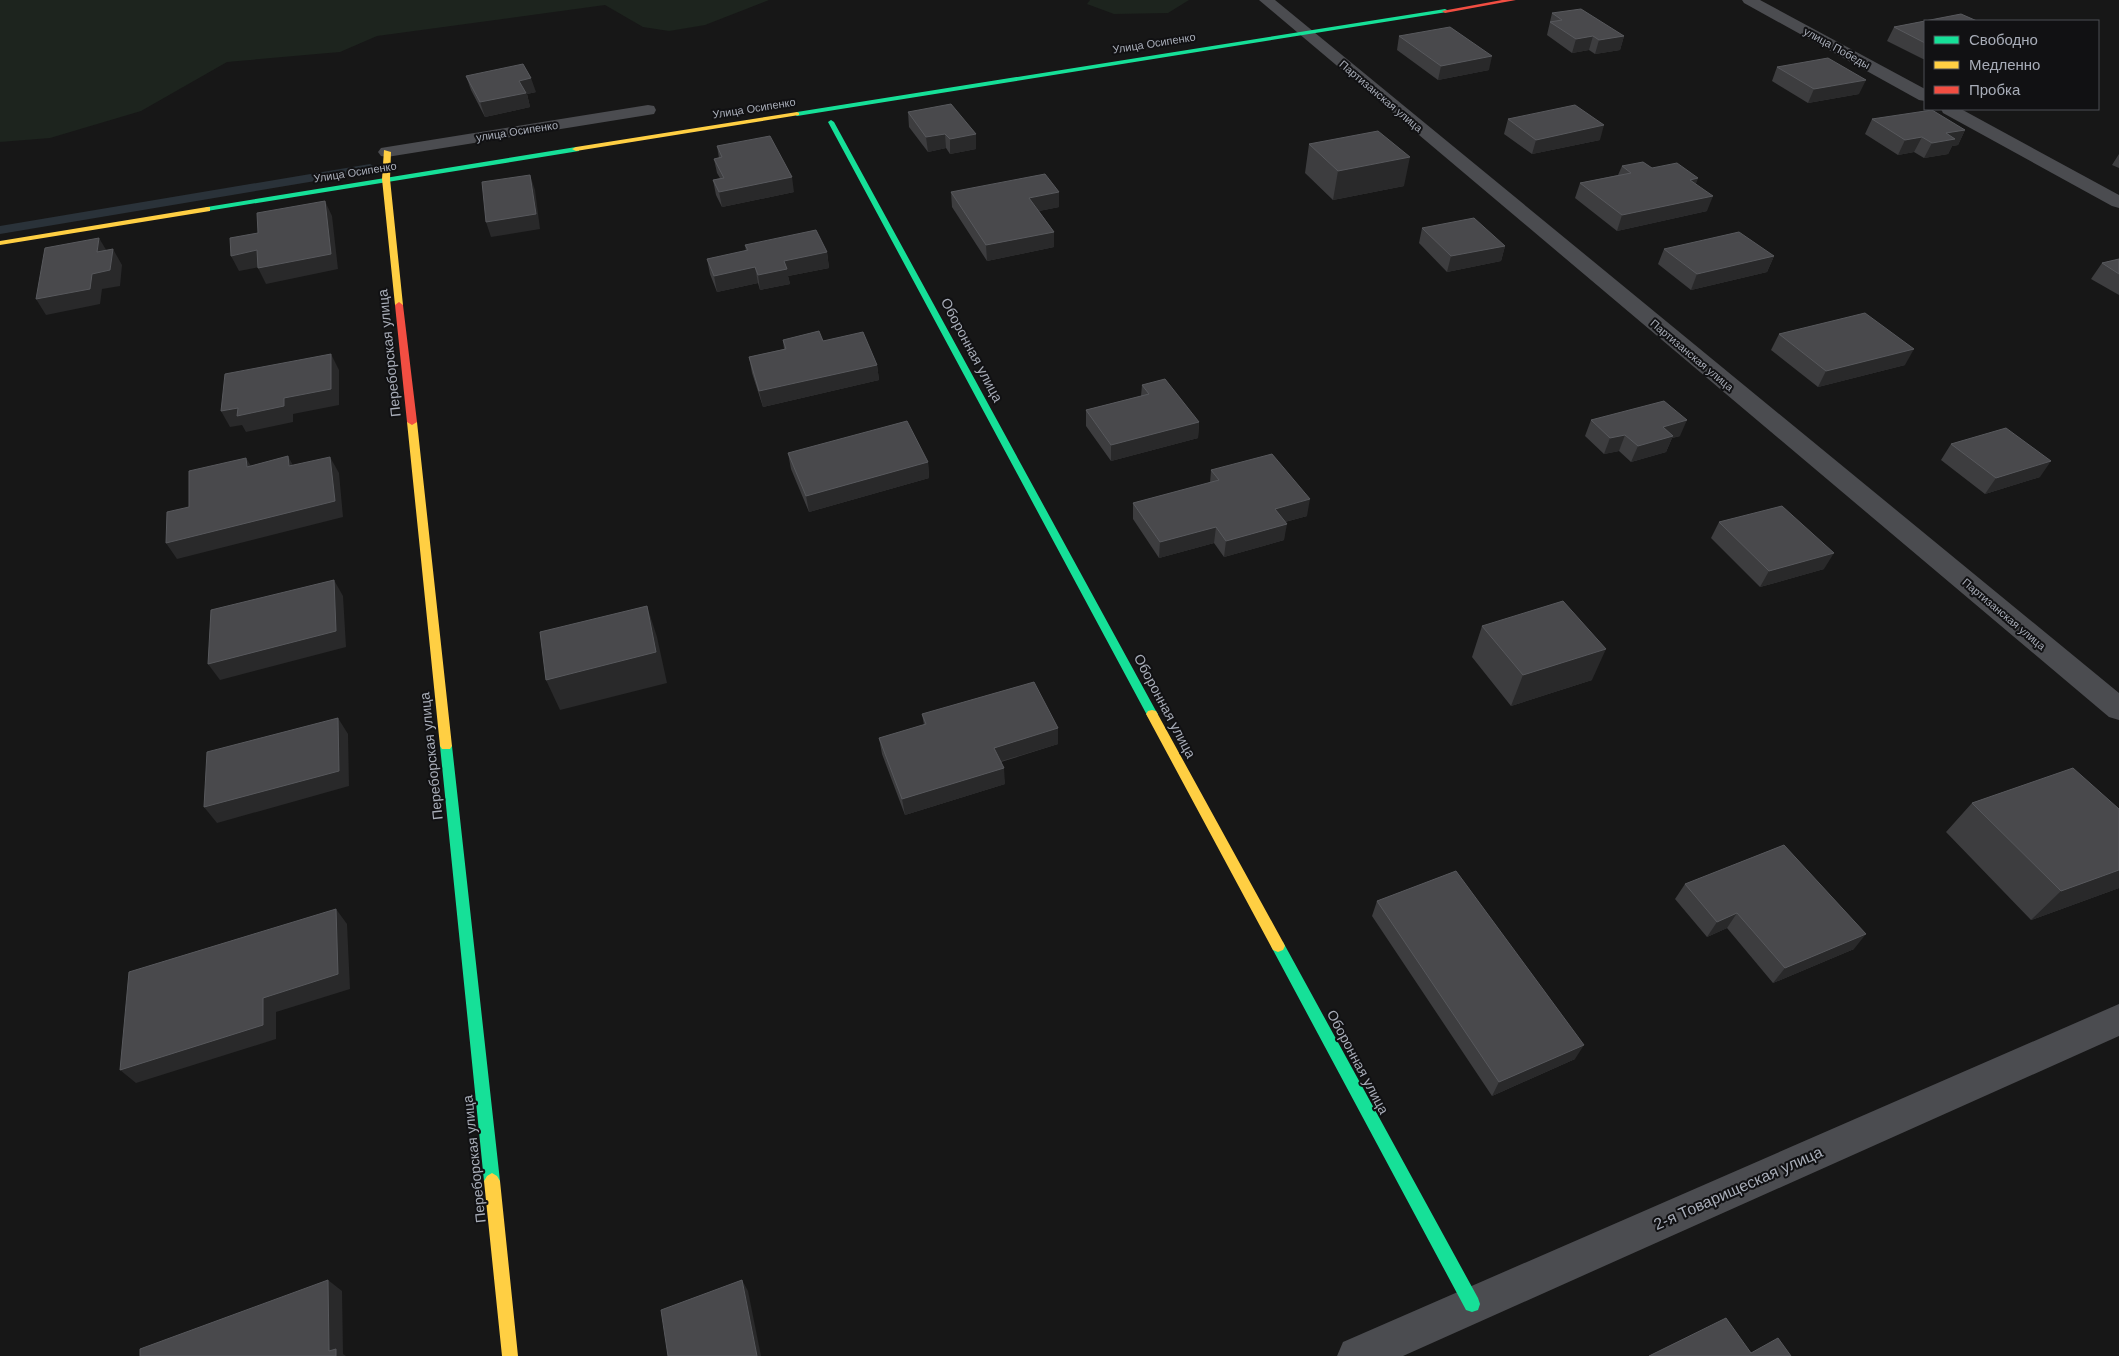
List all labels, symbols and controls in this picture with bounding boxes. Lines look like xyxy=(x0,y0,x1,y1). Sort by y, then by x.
legend xyxy=(1924,20,2099,110)
street label: улица Победы xyxy=(1802,25,1872,71)
street label: Улица Осипенко xyxy=(1112,31,1196,55)
text: Свободно xyxy=(1969,31,2038,48)
text: Медленно xyxy=(1969,56,2040,73)
street label: Партизанская улица xyxy=(1337,58,1425,135)
text: Пробка xyxy=(1969,81,2021,98)
street label: Улица Осипенко xyxy=(712,96,796,120)
street label: улица Осипенко xyxy=(475,119,559,143)
street label: Улица Осипенко xyxy=(313,160,397,184)
street label: Переборская улица xyxy=(374,288,404,418)
street label: Оборонная улица xyxy=(938,295,1006,405)
street label: Партизанская улица xyxy=(1648,317,1736,394)
street label: Партизанская улица xyxy=(1960,576,2048,653)
street label: Оборонная улица xyxy=(1131,651,1199,761)
street label: Переборская улица xyxy=(416,691,446,821)
street label: Оборонная улица xyxy=(1324,1007,1392,1117)
street label: Переборская улица xyxy=(459,1094,489,1224)
street label: 2-я Товарищеская улица xyxy=(1651,1143,1825,1233)

